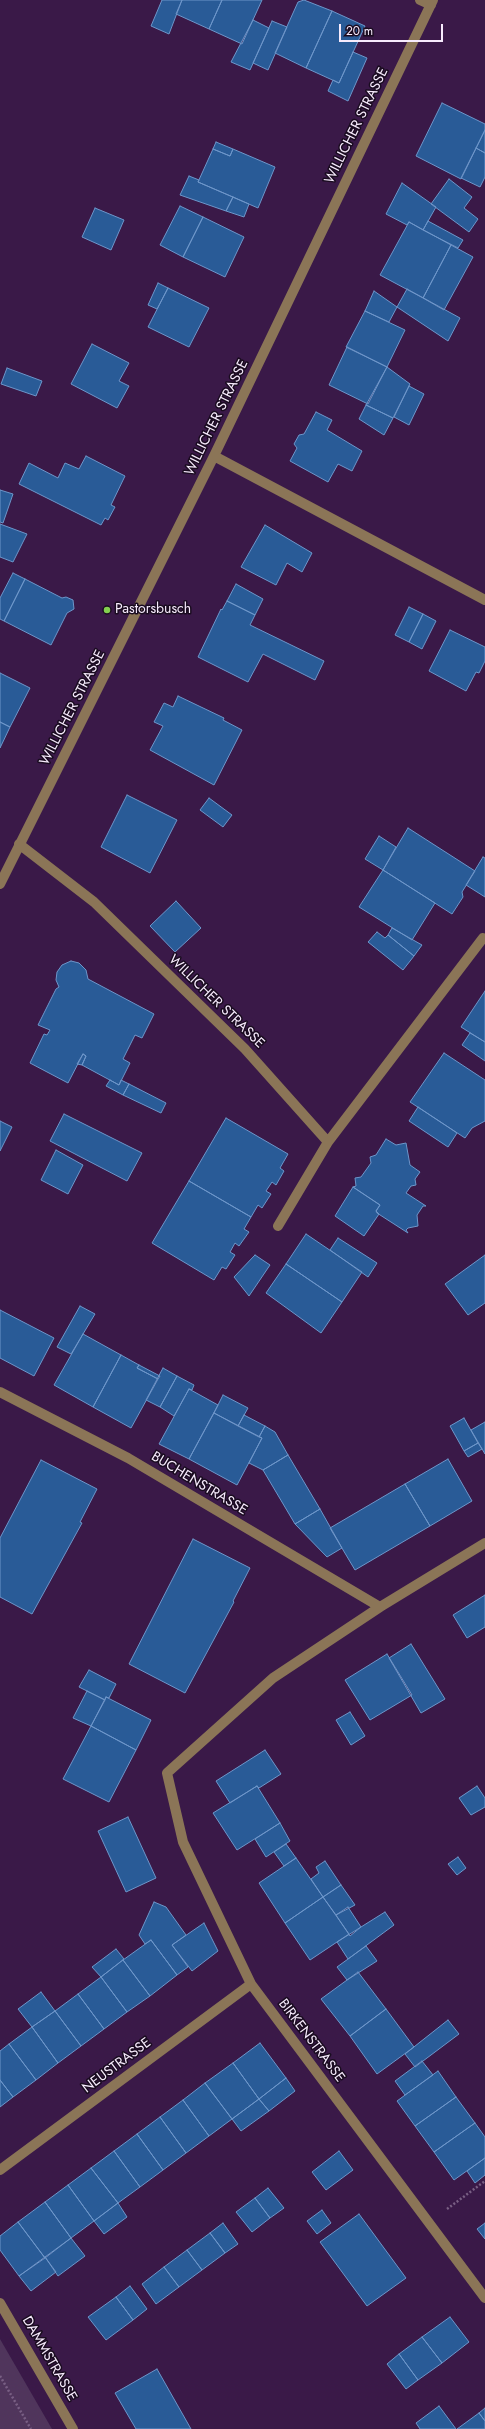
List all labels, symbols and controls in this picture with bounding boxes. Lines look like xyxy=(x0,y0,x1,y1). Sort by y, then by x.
scale bar xyxy=(341,16,445,42)
text: 20 m xyxy=(346,22,373,40)
street label: WILLICHER STRASSE xyxy=(322,65,392,187)
street label: WILLICHER STRASSE xyxy=(182,357,252,479)
place label: Pastorsbusch xyxy=(115,602,191,618)
marker: Pastorsbusch xyxy=(102,605,112,615)
street label: WILLICHER STRASSE xyxy=(37,648,109,768)
street label: WILLICHER STRASSE xyxy=(164,952,268,1052)
street label: BUCHENSTRASSE xyxy=(148,1449,250,1519)
street label: BIRKENSTRASSE xyxy=(274,1996,348,2086)
street label: NEUSTRASSE xyxy=(79,2035,155,2097)
street label: DAMMSTRASSE xyxy=(18,2314,80,2404)

